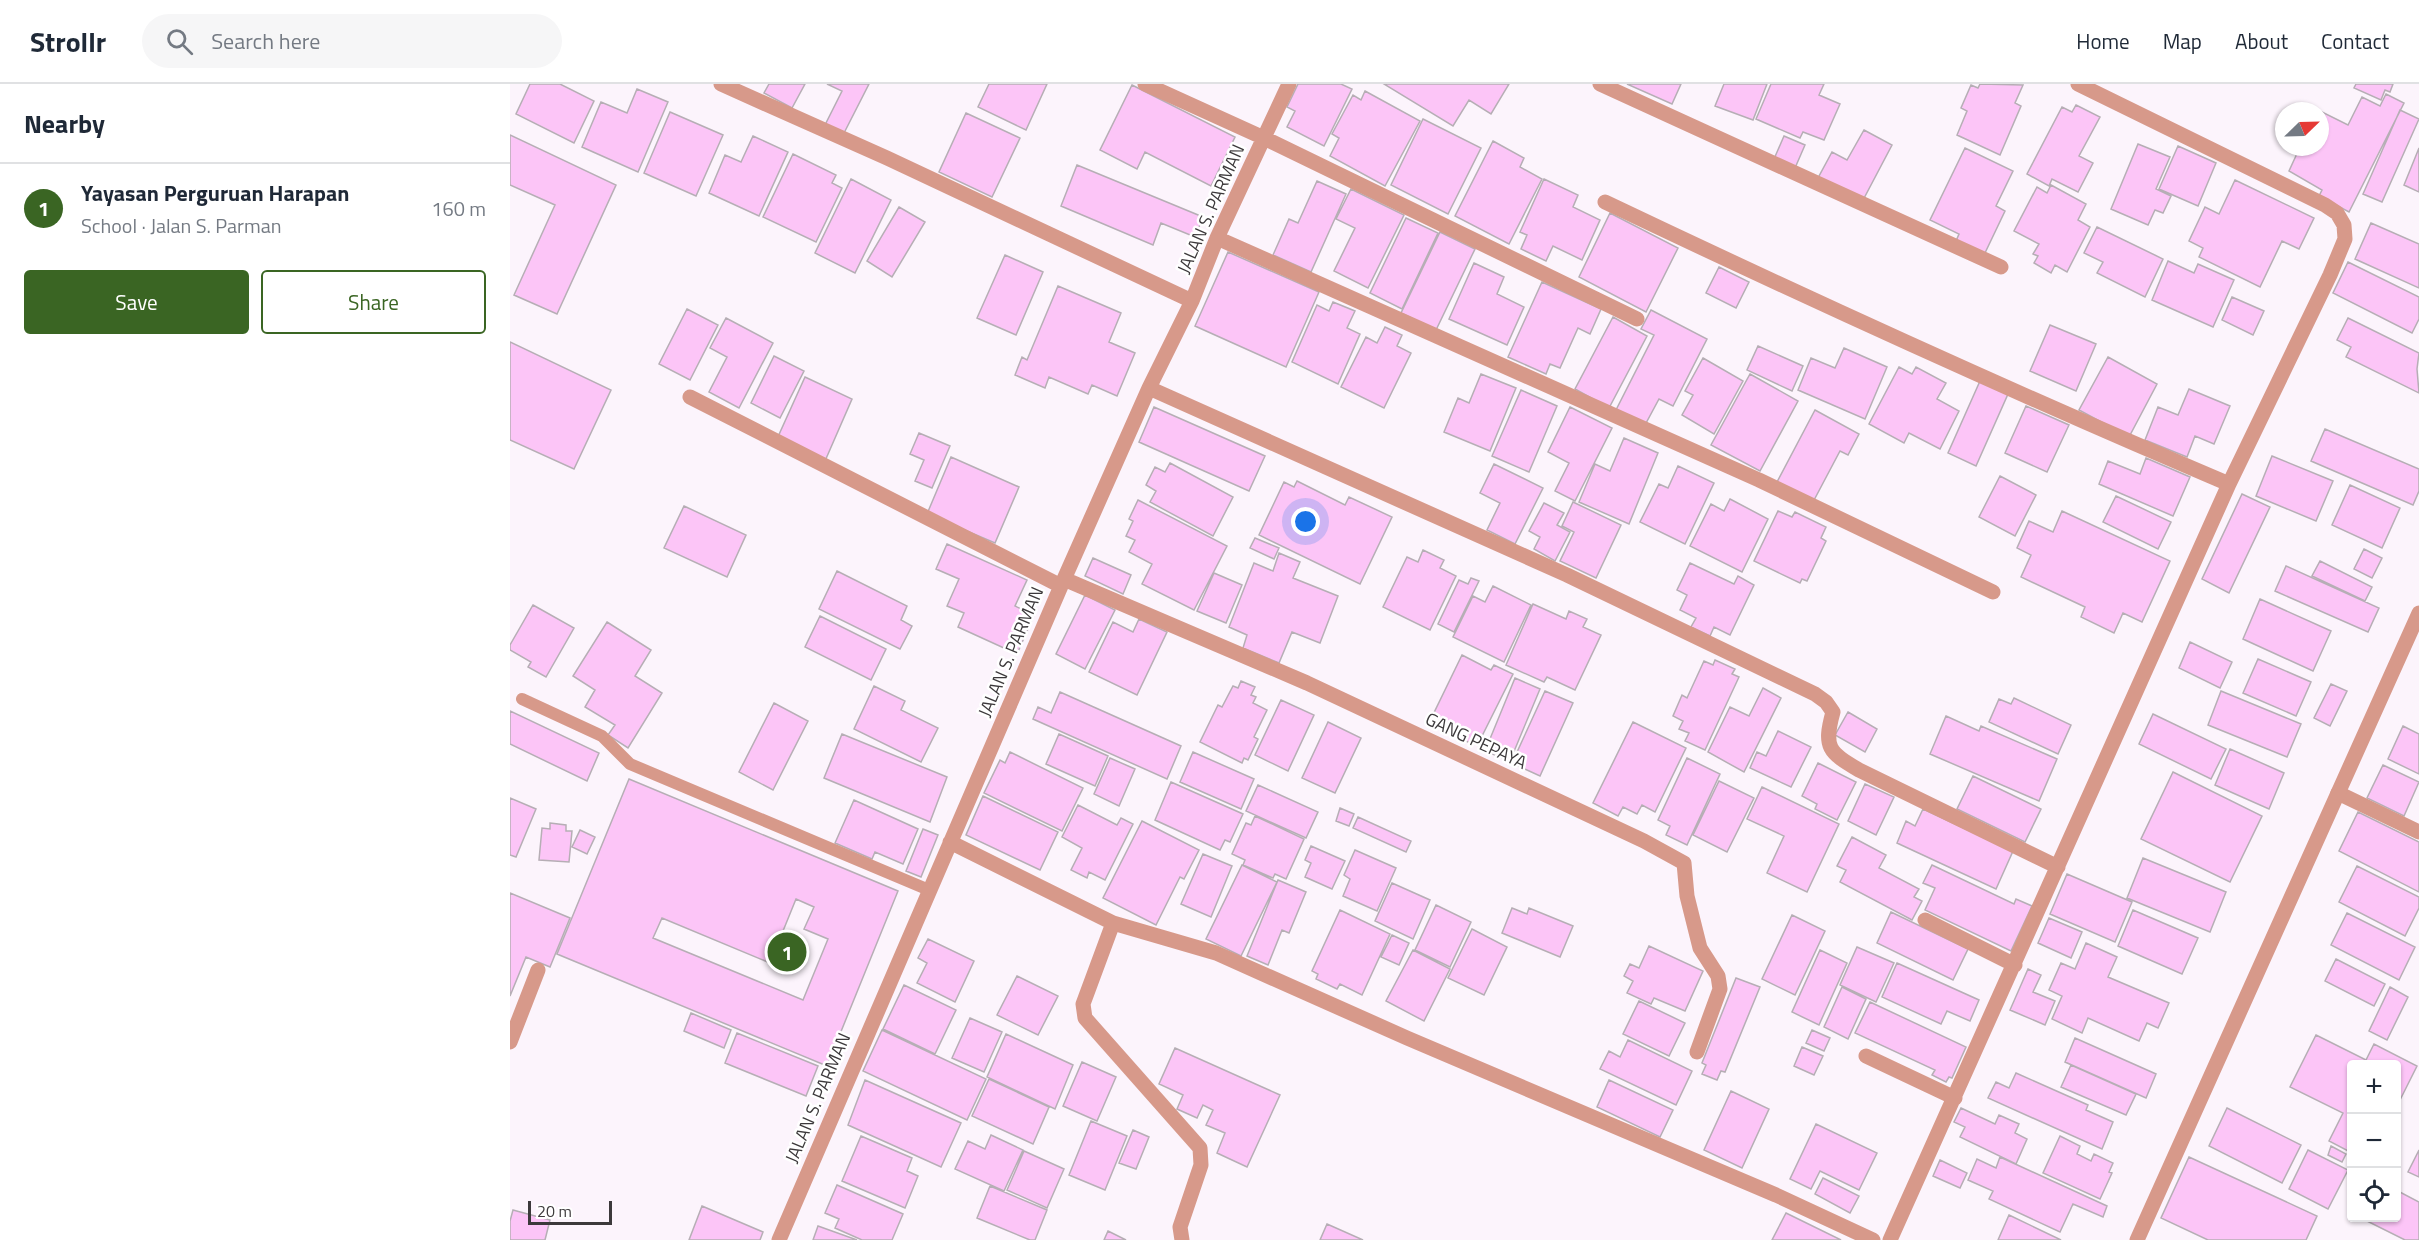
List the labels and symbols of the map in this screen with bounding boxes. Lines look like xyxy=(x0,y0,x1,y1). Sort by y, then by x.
north arrow xyxy=(2275,102,2329,156)
street label: JALAN S. PARMAN xyxy=(1170,140,1251,278)
your location xyxy=(1291,507,1320,536)
street label: JALAN S. PARMAN xyxy=(971,583,1050,721)
street label: GANG PEPAYA xyxy=(1421,705,1532,776)
pin: 1 xyxy=(768,930,806,974)
street label: JALAN S. PARMAN xyxy=(778,1029,857,1167)
scale bar xyxy=(528,1198,612,1226)

